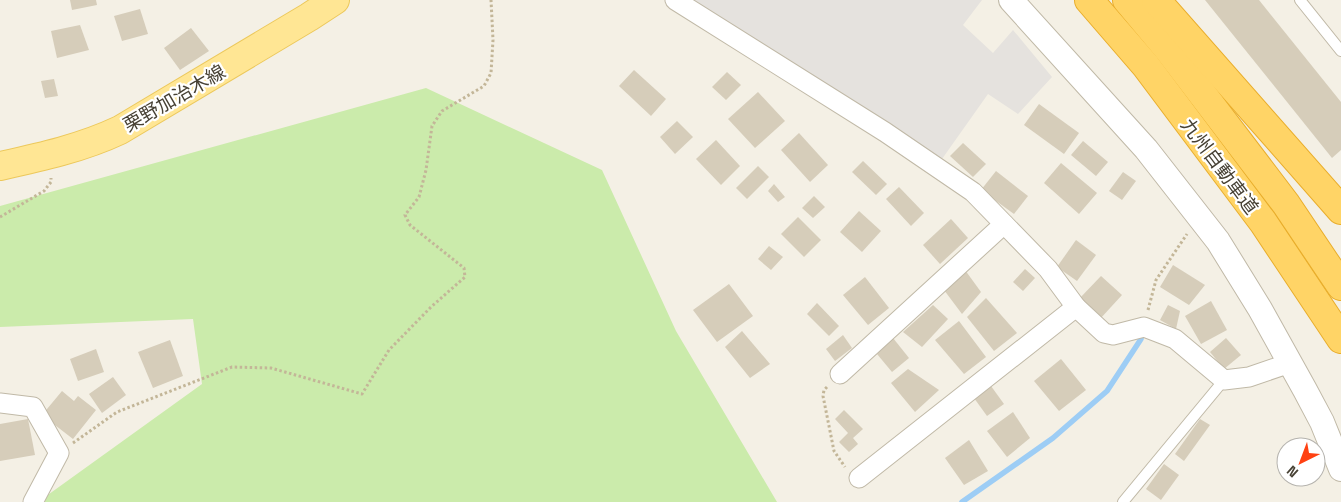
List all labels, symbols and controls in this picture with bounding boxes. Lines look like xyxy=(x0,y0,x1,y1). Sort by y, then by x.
street label: 栗野加治木線 xyxy=(119,59,230,138)
street label: 九州自動車道 xyxy=(1175,113,1264,219)
north arrow xyxy=(1276,437,1326,487)
text: N xyxy=(1283,462,1302,481)

